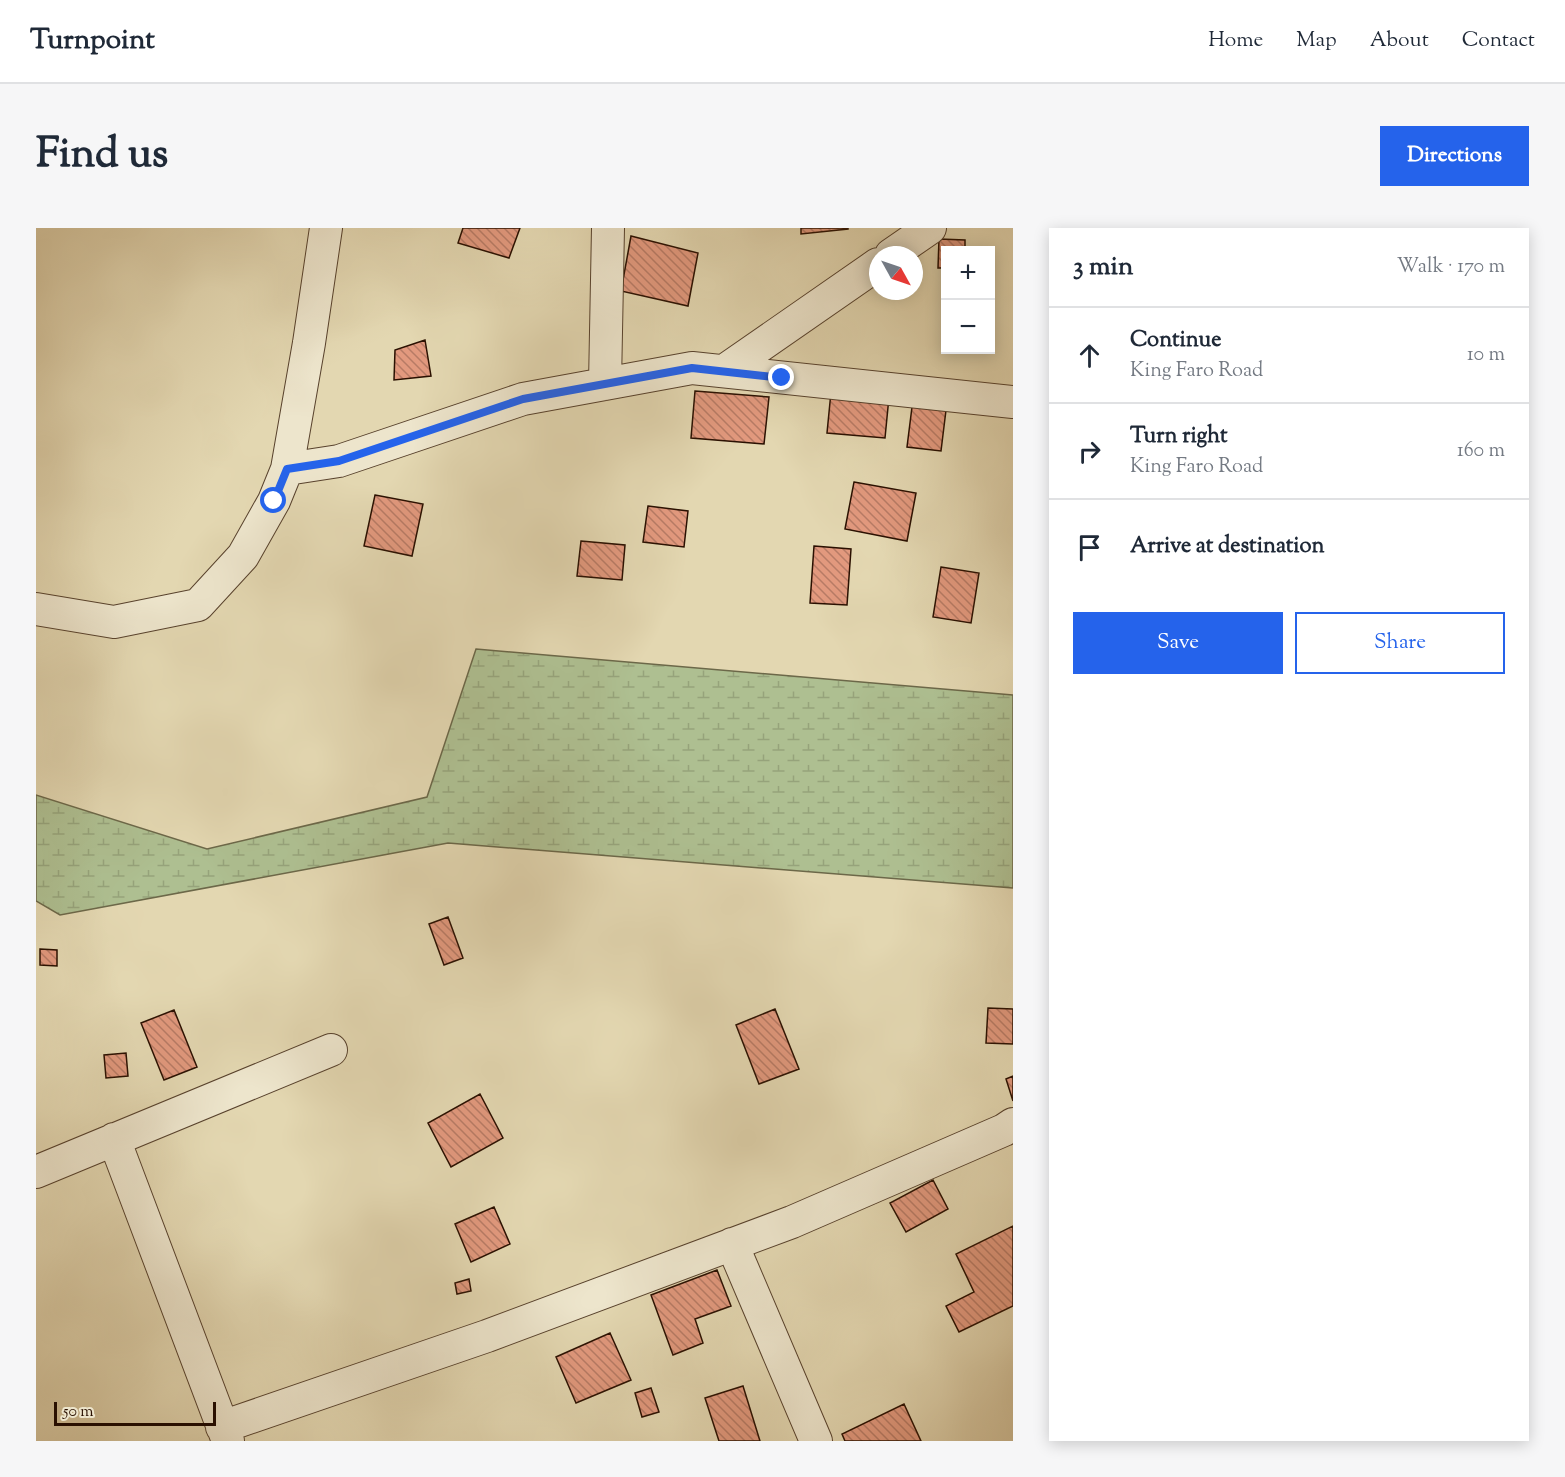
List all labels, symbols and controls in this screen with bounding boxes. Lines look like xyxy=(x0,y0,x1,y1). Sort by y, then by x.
text: Turnpoint xyxy=(30,21,155,61)
text: Home xyxy=(1208,26,1263,56)
text: Map xyxy=(1296,26,1337,56)
text: About xyxy=(1370,26,1429,56)
text: Contact xyxy=(1462,26,1535,56)
text: Find us xyxy=(36,126,168,186)
button: Directions xyxy=(1380,126,1529,186)
north arrow xyxy=(869,246,923,300)
map controls xyxy=(941,246,995,354)
button: + xyxy=(941,246,995,300)
text: 3 min xyxy=(1073,249,1133,286)
text: Walk · 170 m xyxy=(1397,253,1505,282)
button: − xyxy=(941,300,995,354)
text: Continue xyxy=(1130,325,1221,357)
icon: ahead xyxy=(1073,339,1106,372)
text: 10 m xyxy=(1467,341,1505,370)
text: King Faro Road xyxy=(1130,357,1263,386)
route end xyxy=(768,364,794,390)
text: Turn right xyxy=(1130,421,1227,453)
icon: right xyxy=(1073,435,1106,468)
text: 160 m xyxy=(1457,437,1505,466)
text: King Faro Road xyxy=(1130,453,1263,482)
route start xyxy=(260,487,286,513)
icon: arrive xyxy=(1073,531,1106,564)
text: Arrive at destination xyxy=(1130,531,1325,563)
button: Save xyxy=(1073,612,1283,674)
button: Share xyxy=(1295,612,1505,674)
scale bar xyxy=(54,1399,216,1426)
text: 50 m xyxy=(63,1401,94,1424)

